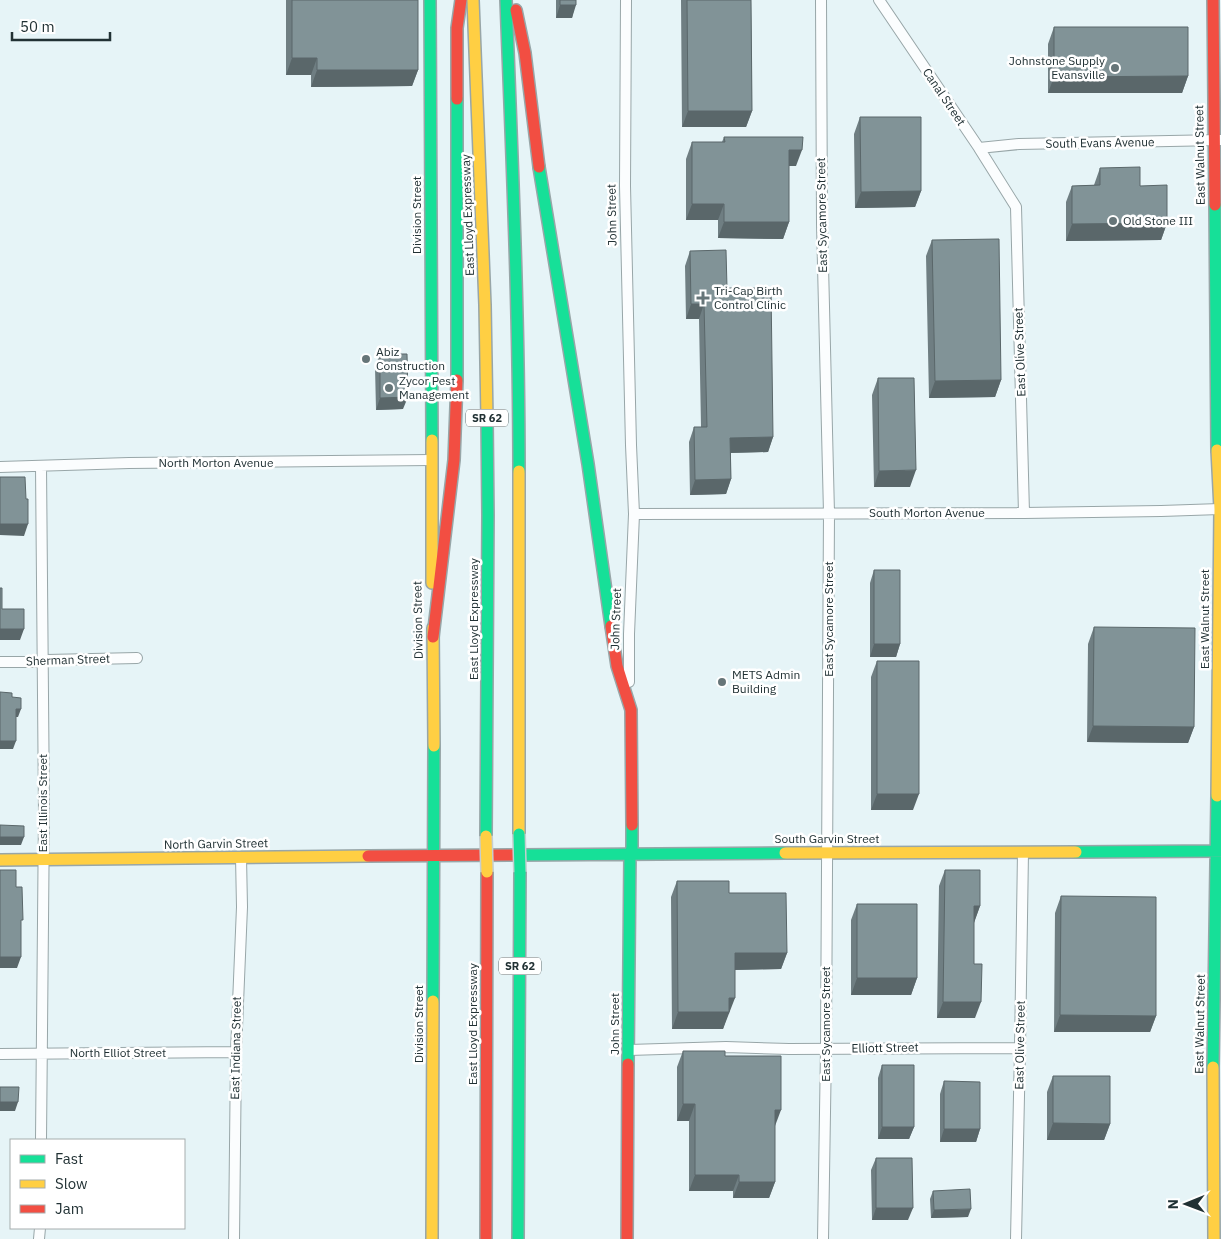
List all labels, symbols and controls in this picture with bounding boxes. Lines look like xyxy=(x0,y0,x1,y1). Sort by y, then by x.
scale bar xyxy=(12,10,110,42)
text: 50 m xyxy=(20,17,55,36)
place label: Johnstone Supply Evansville xyxy=(1009,53,1105,82)
marker: Johnstone Supply Evansville xyxy=(1109,62,1121,74)
street label: Canal Street xyxy=(920,65,969,128)
street label: East Walnut Street xyxy=(1191,105,1208,205)
street label: South Evans Avenue xyxy=(1045,134,1155,151)
street label: East Lloyd Expressway xyxy=(458,154,477,276)
street label: East Sycamore Street xyxy=(813,157,830,273)
street label: Division Street xyxy=(409,176,424,254)
street label: John Street xyxy=(603,184,620,246)
place label: Old Stone III xyxy=(1123,213,1193,228)
marker: Old Stone III xyxy=(1107,215,1119,227)
place label: Tri-Cap Birth Control Clinic xyxy=(714,283,786,312)
marker: Tri-Cap Birth Control Clinic xyxy=(696,291,710,305)
street label: East Olive Street xyxy=(1010,307,1029,397)
place label: Abiz Construction xyxy=(376,344,445,373)
marker: Abiz Construction xyxy=(360,353,372,365)
place label: Zycor Pest Management xyxy=(399,373,469,402)
marker: Zycor Pest Management xyxy=(383,382,395,394)
road number: SR 62 xyxy=(466,409,508,426)
street label: North Morton Avenue xyxy=(158,455,274,470)
street label: South Morton Avenue xyxy=(869,505,985,520)
street label: East Lloyd Expressway xyxy=(466,558,481,680)
street label: East Sycamore Street xyxy=(821,561,836,677)
street label: East Walnut Street xyxy=(1197,569,1212,669)
street label: Division Street xyxy=(409,581,426,659)
street label: John Street xyxy=(607,588,624,650)
street label: Sherman Street xyxy=(26,651,110,668)
place label: METS Admin Building xyxy=(732,667,800,696)
marker: METS Admin Building xyxy=(716,676,728,688)
street label: East Illinois Street xyxy=(35,754,50,852)
street label: South Garvin Street xyxy=(774,831,880,846)
street label: North Garvin Street xyxy=(164,835,268,852)
road number: SR 62 xyxy=(499,958,541,974)
street label: East Lloyd Expressway xyxy=(465,963,480,1085)
street label: East Sycamore Street xyxy=(818,966,833,1082)
street label: East Walnut Street xyxy=(1191,974,1208,1074)
street label: Division Street xyxy=(411,985,426,1063)
street label: John Street xyxy=(607,993,622,1055)
street label: East Indiana Street xyxy=(227,996,244,1100)
street label: East Olive Street xyxy=(1011,1000,1028,1090)
street label: Elliott Street xyxy=(851,1039,919,1056)
street label: North Elliot Street xyxy=(70,1045,166,1060)
legend xyxy=(10,1139,185,1229)
text: Fast xyxy=(55,1149,83,1168)
text: Slow xyxy=(55,1174,88,1193)
north arrow xyxy=(1161,1179,1211,1229)
text: Jam xyxy=(55,1199,84,1218)
text: N xyxy=(1164,1199,1182,1209)

